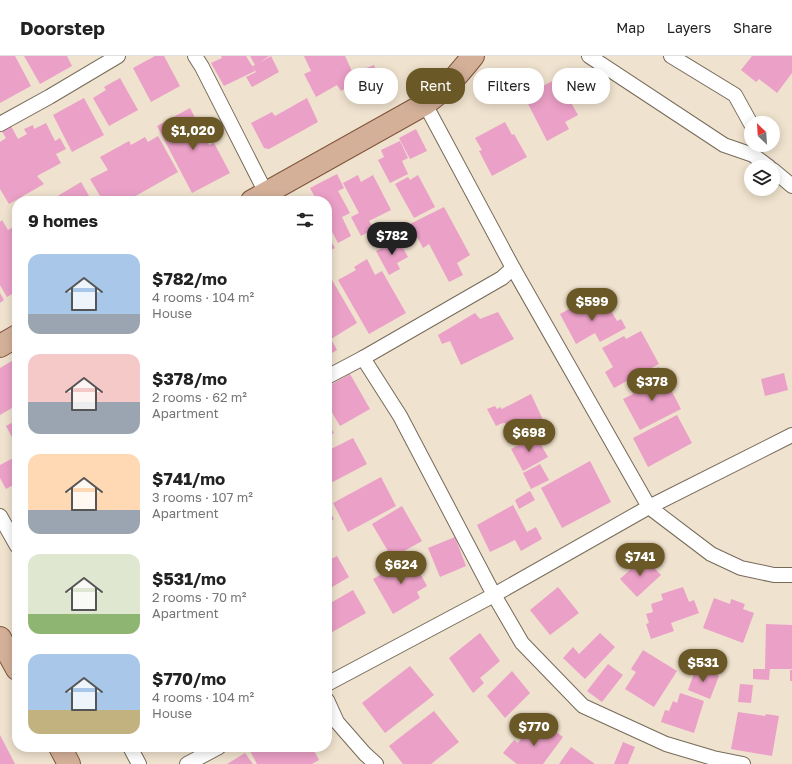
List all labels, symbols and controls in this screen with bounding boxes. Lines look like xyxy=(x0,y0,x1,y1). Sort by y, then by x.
text: Doorstep xyxy=(20,16,105,39)
text: Map xyxy=(616,19,645,36)
text: Layers xyxy=(667,19,711,36)
text: Share xyxy=(733,19,772,36)
chip: Buy xyxy=(344,68,398,104)
chip: Rent xyxy=(406,68,465,104)
chip: Filters xyxy=(473,68,544,104)
chip: New xyxy=(552,68,610,104)
north arrow xyxy=(744,116,780,152)
map controls xyxy=(744,116,780,196)
pin: $1,020 xyxy=(160,117,226,151)
text: $1,020 xyxy=(171,122,215,138)
button: layers xyxy=(744,160,780,196)
icon: filters xyxy=(294,209,316,231)
text: 9 homes xyxy=(28,210,98,231)
pin: $782 xyxy=(368,222,416,256)
text: $782 xyxy=(376,227,408,243)
text: $782/mo xyxy=(152,268,227,289)
icon: home xyxy=(60,270,108,318)
pin: $599 xyxy=(568,288,616,322)
text: 4 rooms · 104 m² xyxy=(152,289,254,305)
text: $599 xyxy=(575,293,609,309)
text: House xyxy=(152,305,192,321)
text: $378/mo xyxy=(152,368,227,389)
pin: $378 xyxy=(628,368,676,402)
icon: home xyxy=(60,370,108,418)
text: $378 xyxy=(636,373,668,389)
text: 2 rooms · 62 m² xyxy=(152,389,247,405)
text: Apartment xyxy=(152,405,219,421)
pin: $698 xyxy=(505,419,553,453)
text: $698 xyxy=(512,424,546,440)
text: $741/mo xyxy=(152,468,225,489)
icon: home xyxy=(60,470,108,518)
text: 3 rooms · 107 m² xyxy=(152,489,253,505)
text: Apartment xyxy=(152,505,219,521)
pin: $741 xyxy=(616,543,664,577)
text: $741 xyxy=(625,548,655,564)
pin: $624 xyxy=(377,551,425,585)
text: $624 xyxy=(384,556,418,572)
text: $531/mo xyxy=(152,568,226,589)
icon: home xyxy=(60,570,108,618)
text: 2 rooms · 70 m² xyxy=(152,589,247,605)
text: Apartment xyxy=(152,605,219,621)
pin: $531 xyxy=(679,649,727,683)
text: $531 xyxy=(687,654,719,670)
text: $770/mo xyxy=(152,668,226,689)
icon: home xyxy=(60,670,108,718)
text: 4 rooms · 104 m² xyxy=(152,689,254,705)
text: House xyxy=(152,705,192,721)
pin: $770 xyxy=(510,713,558,747)
text: $770 xyxy=(518,718,550,734)

